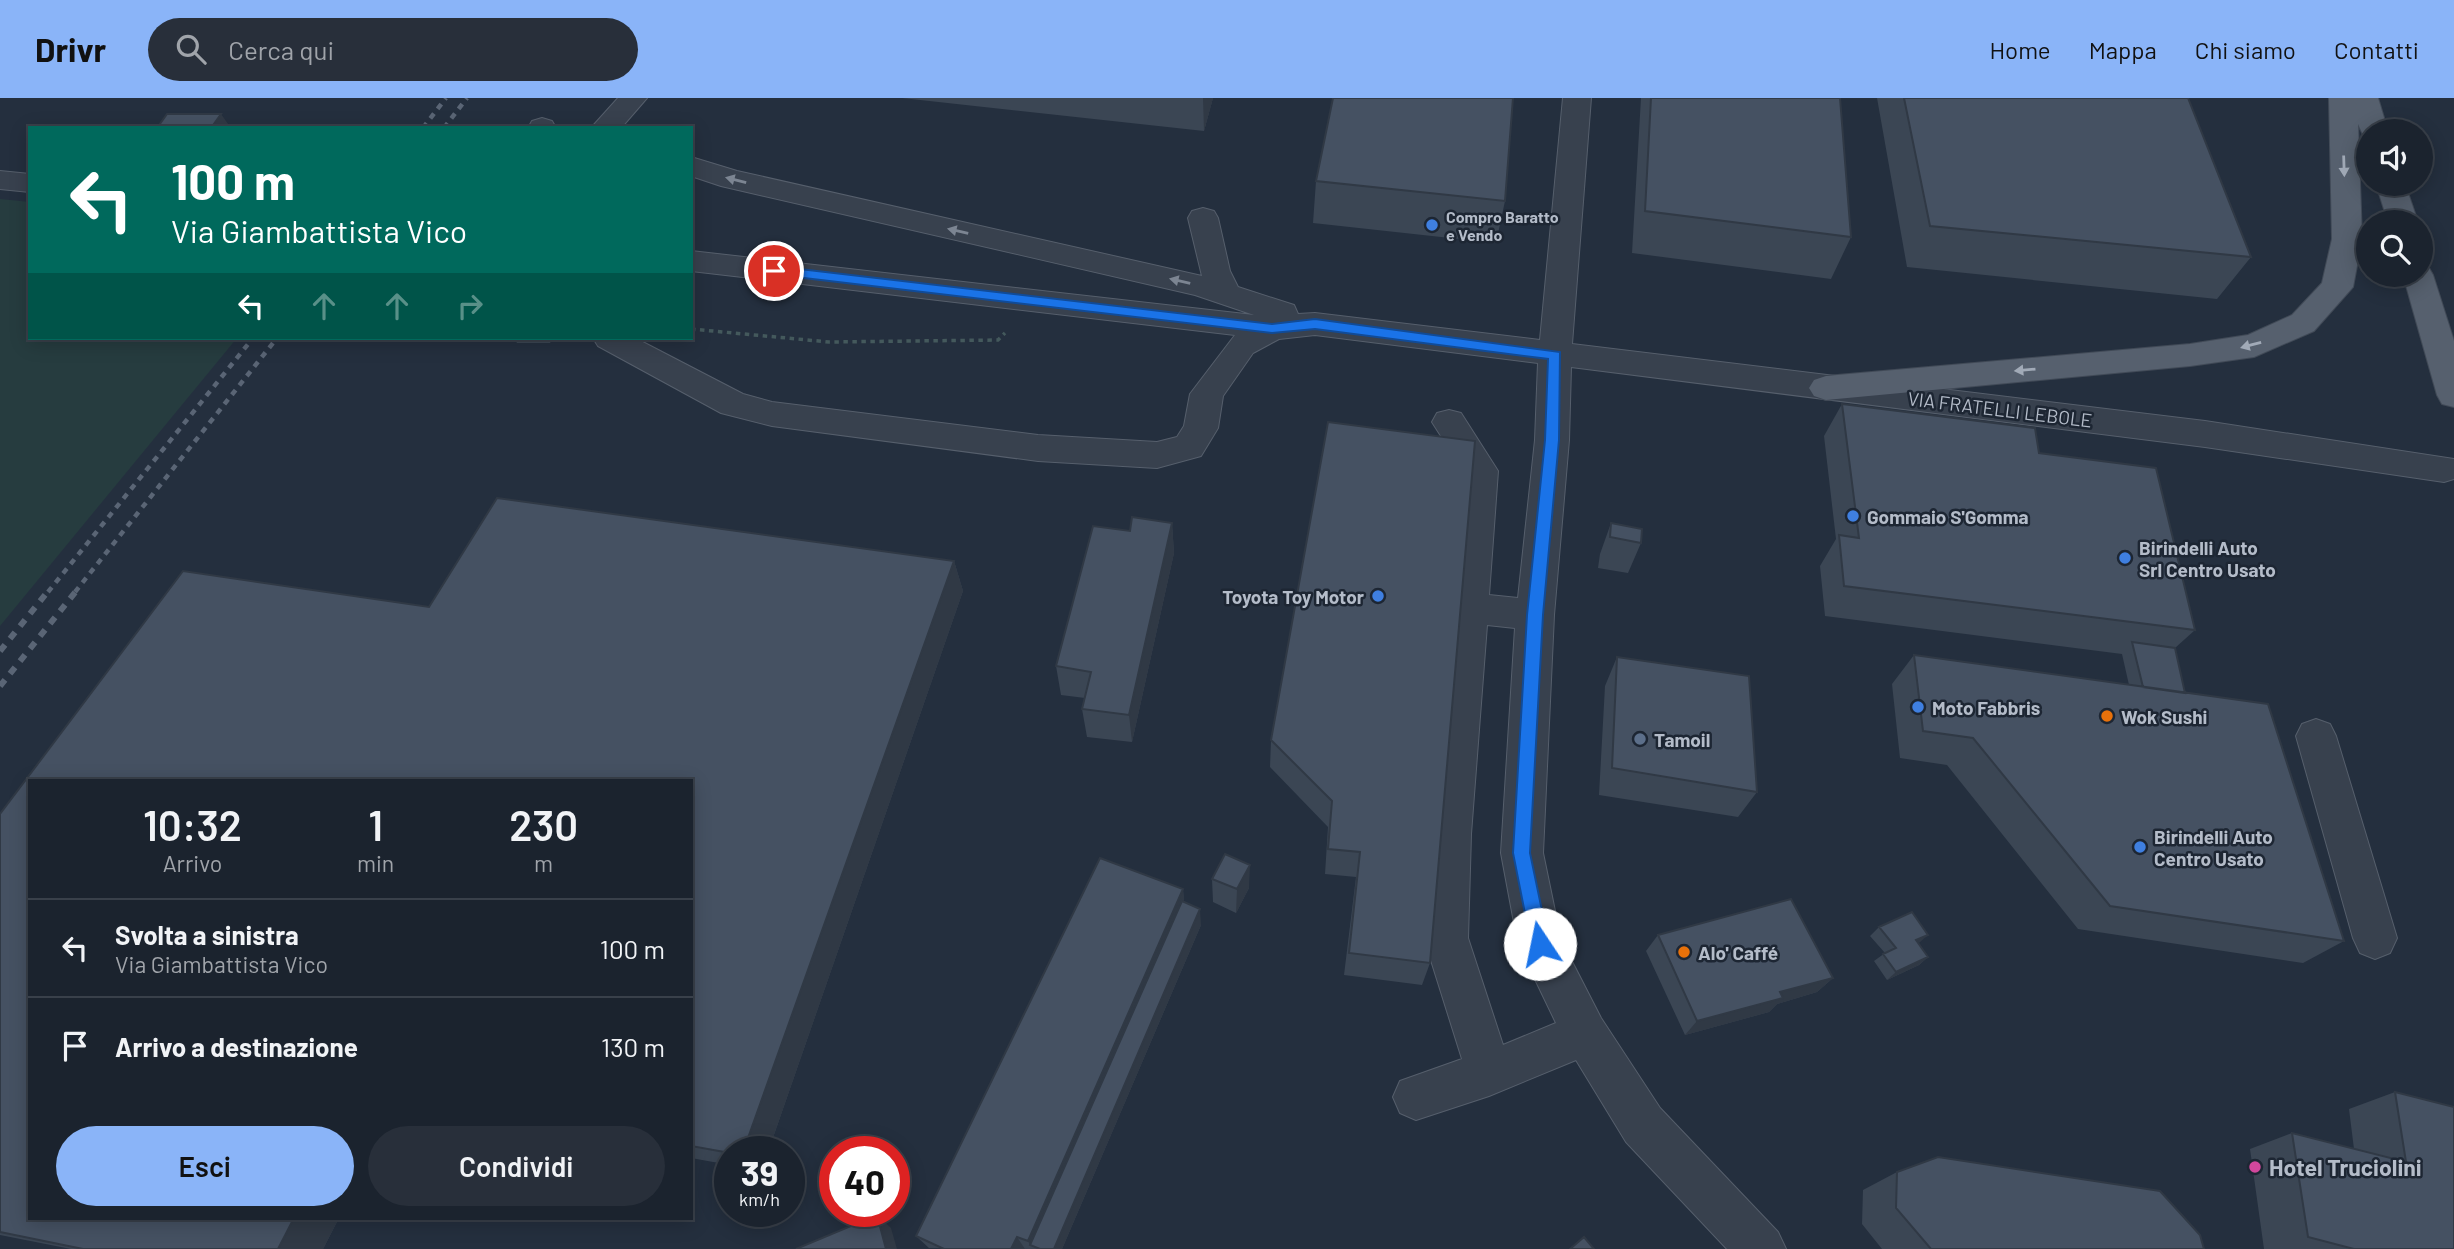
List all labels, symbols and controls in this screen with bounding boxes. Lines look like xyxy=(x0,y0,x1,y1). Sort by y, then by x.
search box xyxy=(148,18,638,81)
text: Drivr xyxy=(35,29,106,69)
icon: search xyxy=(172,30,210,68)
text: Cerca qui xyxy=(228,34,334,65)
text: Home xyxy=(1989,35,2051,64)
text: Mappa xyxy=(2089,35,2157,64)
text: Chi siamo xyxy=(2195,35,2296,64)
text: Contatti xyxy=(2334,35,2419,64)
map controls xyxy=(2356,119,2433,287)
button: sound xyxy=(2356,119,2433,196)
text: 100 m xyxy=(171,151,295,210)
icon: left xyxy=(56,154,147,245)
one-way arrow xyxy=(2339,155,2350,177)
one-way arrow xyxy=(725,174,747,185)
place label: Compro Baratto e Vendo xyxy=(1446,207,1559,244)
button: search xyxy=(2356,210,2433,287)
text: Via Giambattista Vico xyxy=(171,211,467,249)
marker: Compro Baratto e Vendo xyxy=(1424,217,1440,233)
one-way arrow xyxy=(947,225,969,236)
pin xyxy=(744,241,804,301)
icon: arrive xyxy=(755,252,793,290)
one-way arrow xyxy=(1169,275,1191,286)
icon: left xyxy=(232,287,270,325)
icon: ahead xyxy=(305,287,343,325)
icon: ahead xyxy=(378,287,416,325)
icon: right xyxy=(451,287,489,325)
one-way arrow xyxy=(2240,340,2262,351)
one-way arrow xyxy=(2014,365,2036,376)
street label: VIA FRATELLI LEBOLE xyxy=(1906,386,2094,432)
place label: Gommaio S'Gomma xyxy=(1867,505,2029,528)
marker: Gommaio S'Gomma xyxy=(1845,508,1861,524)
place label: Birindelli Auto Srl Centro Usato xyxy=(2139,536,2276,581)
marker: Birindelli Auto Srl Centro Usato xyxy=(2117,550,2133,566)
place label: Toyota Toy Motor xyxy=(1222,585,1365,608)
marker: Toyota Toy Motor xyxy=(1370,588,1386,604)
place label: Moto Fabbris xyxy=(1932,696,2040,719)
marker: Moto Fabbris xyxy=(1910,699,1926,715)
place label: Wok Sushi xyxy=(2121,705,2207,728)
marker: Wok Sushi xyxy=(2099,708,2115,724)
place label: Tamoil xyxy=(1654,728,1710,751)
marker: Tamoil xyxy=(1632,731,1648,747)
text: 10:32 xyxy=(143,799,242,849)
text: 1 xyxy=(368,799,383,849)
text: 230 xyxy=(509,799,578,849)
place label: Birindelli Auto Centro Usato xyxy=(2154,825,2273,870)
marker: Birindelli Auto Centro Usato xyxy=(2132,839,2148,855)
text: Arrivo xyxy=(163,849,222,877)
text: min xyxy=(357,849,394,877)
text: m xyxy=(534,849,553,877)
position arrow xyxy=(1503,907,1577,981)
text: Svolta a sinistra xyxy=(115,919,299,950)
icon: left xyxy=(56,929,94,967)
text: 100 m xyxy=(600,933,665,964)
place label: Alo' Caffé xyxy=(1698,941,1778,964)
marker: Alo' Caffé xyxy=(1676,944,1692,960)
text: Via Giambattista Vico xyxy=(115,950,328,978)
icon: arrive xyxy=(56,1027,94,1065)
text: Arrivo a destinazione xyxy=(115,1031,358,1062)
text: 130 m xyxy=(601,1031,665,1062)
button: Esci xyxy=(56,1126,354,1206)
button: Condividi xyxy=(368,1126,665,1206)
speed limit sign: 40 xyxy=(819,1136,910,1227)
text: 39 xyxy=(741,1151,778,1193)
place label: Hotel Truciolini xyxy=(2269,1153,2422,1181)
marker: Hotel Truciolini xyxy=(2247,1159,2263,1175)
text: km/h xyxy=(739,1188,780,1210)

